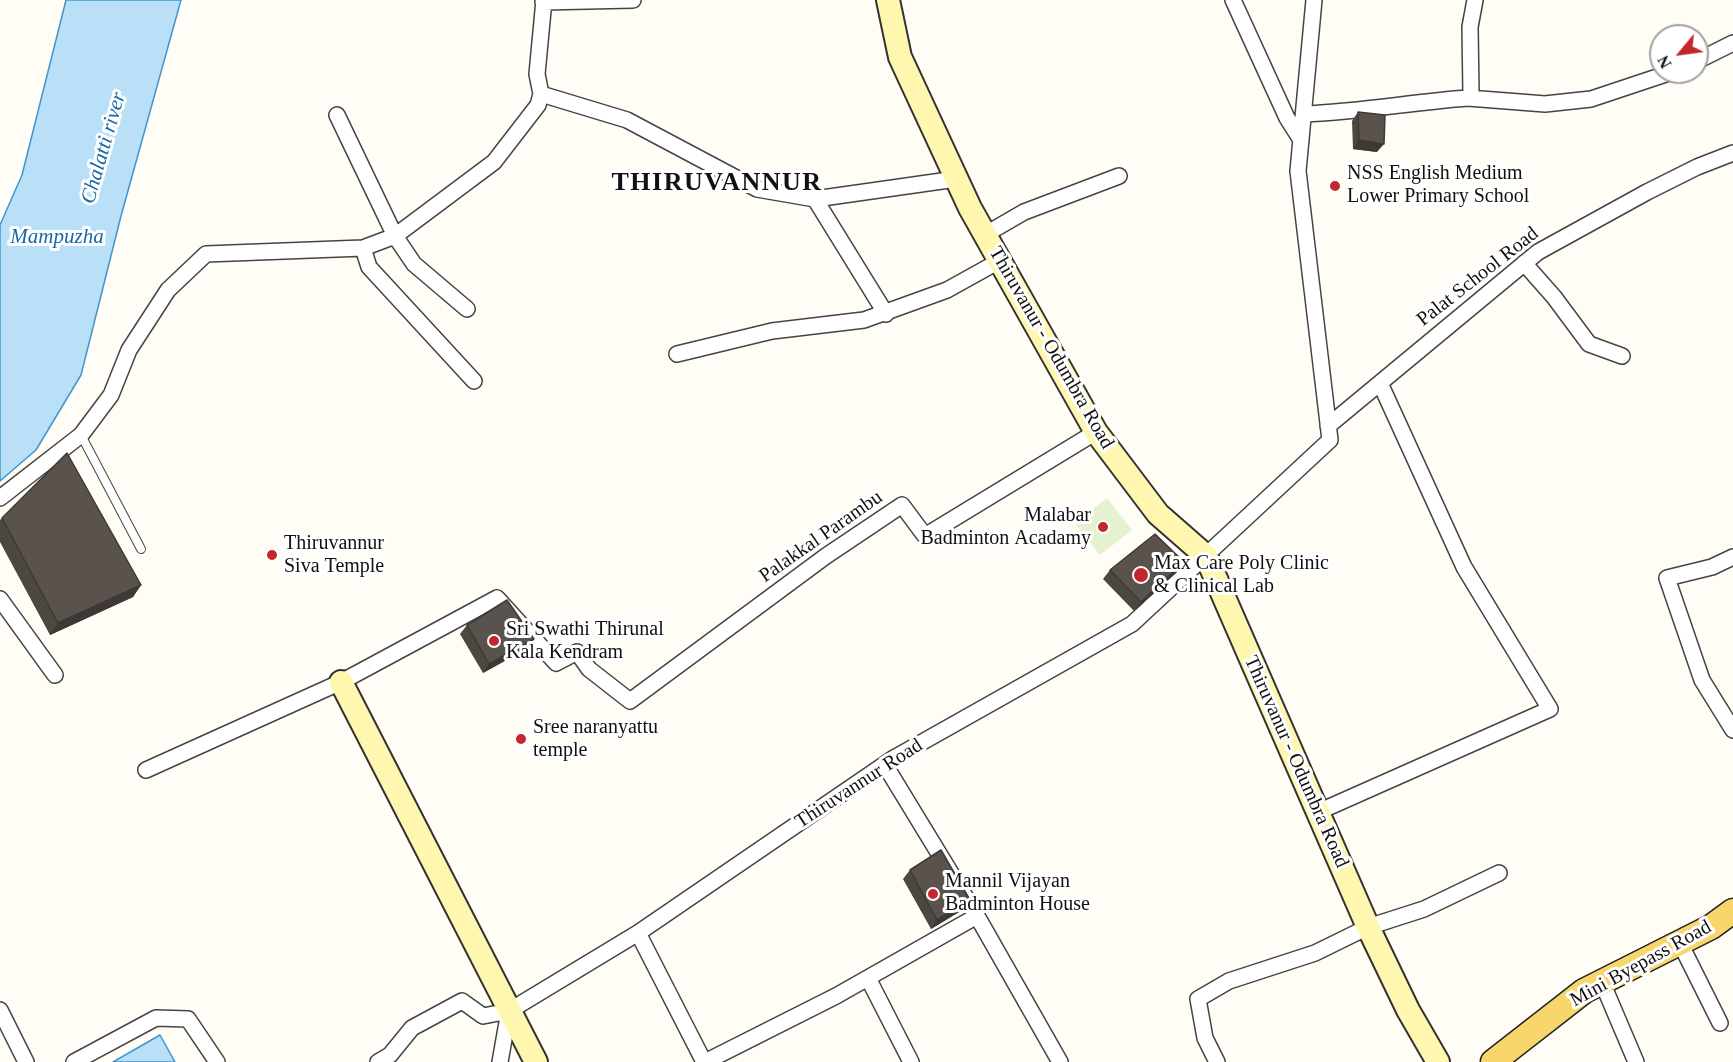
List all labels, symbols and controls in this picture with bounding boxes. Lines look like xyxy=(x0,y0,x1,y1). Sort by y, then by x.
north arrow xyxy=(1649,24,1709,84)
text: N xyxy=(1654,53,1675,71)
water label: Chalatti river xyxy=(76,89,132,207)
place label: NSS English Medium Lower Primary School xyxy=(1347,162,1529,209)
district label: THIRUVANNUR xyxy=(611,167,823,199)
marker: NSS English Medium Lower Primary School xyxy=(1328,179,1342,193)
street label: Palat School Road xyxy=(1412,222,1544,332)
water label: Mampuzha xyxy=(10,224,104,250)
street label: Thiruvanur - Odumbra Road xyxy=(983,243,1119,453)
street label: Palakkal Parambu xyxy=(755,486,887,588)
place label: Malabar Badminton Acadamy xyxy=(920,504,1091,551)
marker: Malabar Badminton Acadamy xyxy=(1096,520,1110,534)
place label: Thiruvannur Siva Temple xyxy=(284,532,384,579)
marker: Thiruvannur Siva Temple xyxy=(265,548,279,562)
place label: Max Care Poly Clinic & Clinical Lab xyxy=(1154,552,1329,599)
marker: Max Care Poly Clinic & Clinical Lab xyxy=(1132,566,1150,584)
place label: Sri Swathi Thirunal Kala Kendram xyxy=(506,618,664,665)
marker: Sri Swathi Thirunal Kala Kendram xyxy=(487,634,501,648)
street label: Thiruvanur - Odumbra Road xyxy=(1238,652,1354,872)
place label: Sree naranyattu temple xyxy=(533,716,658,763)
marker: Sree naranyattu temple xyxy=(514,732,528,746)
street label: Thiruvannur Road xyxy=(791,734,927,834)
place label: Mannil Vijayan Badminton House xyxy=(945,870,1090,917)
marker: Mannil Vijayan Badminton House xyxy=(926,887,940,901)
street label: Mini Byepass Road xyxy=(1566,915,1716,1013)

